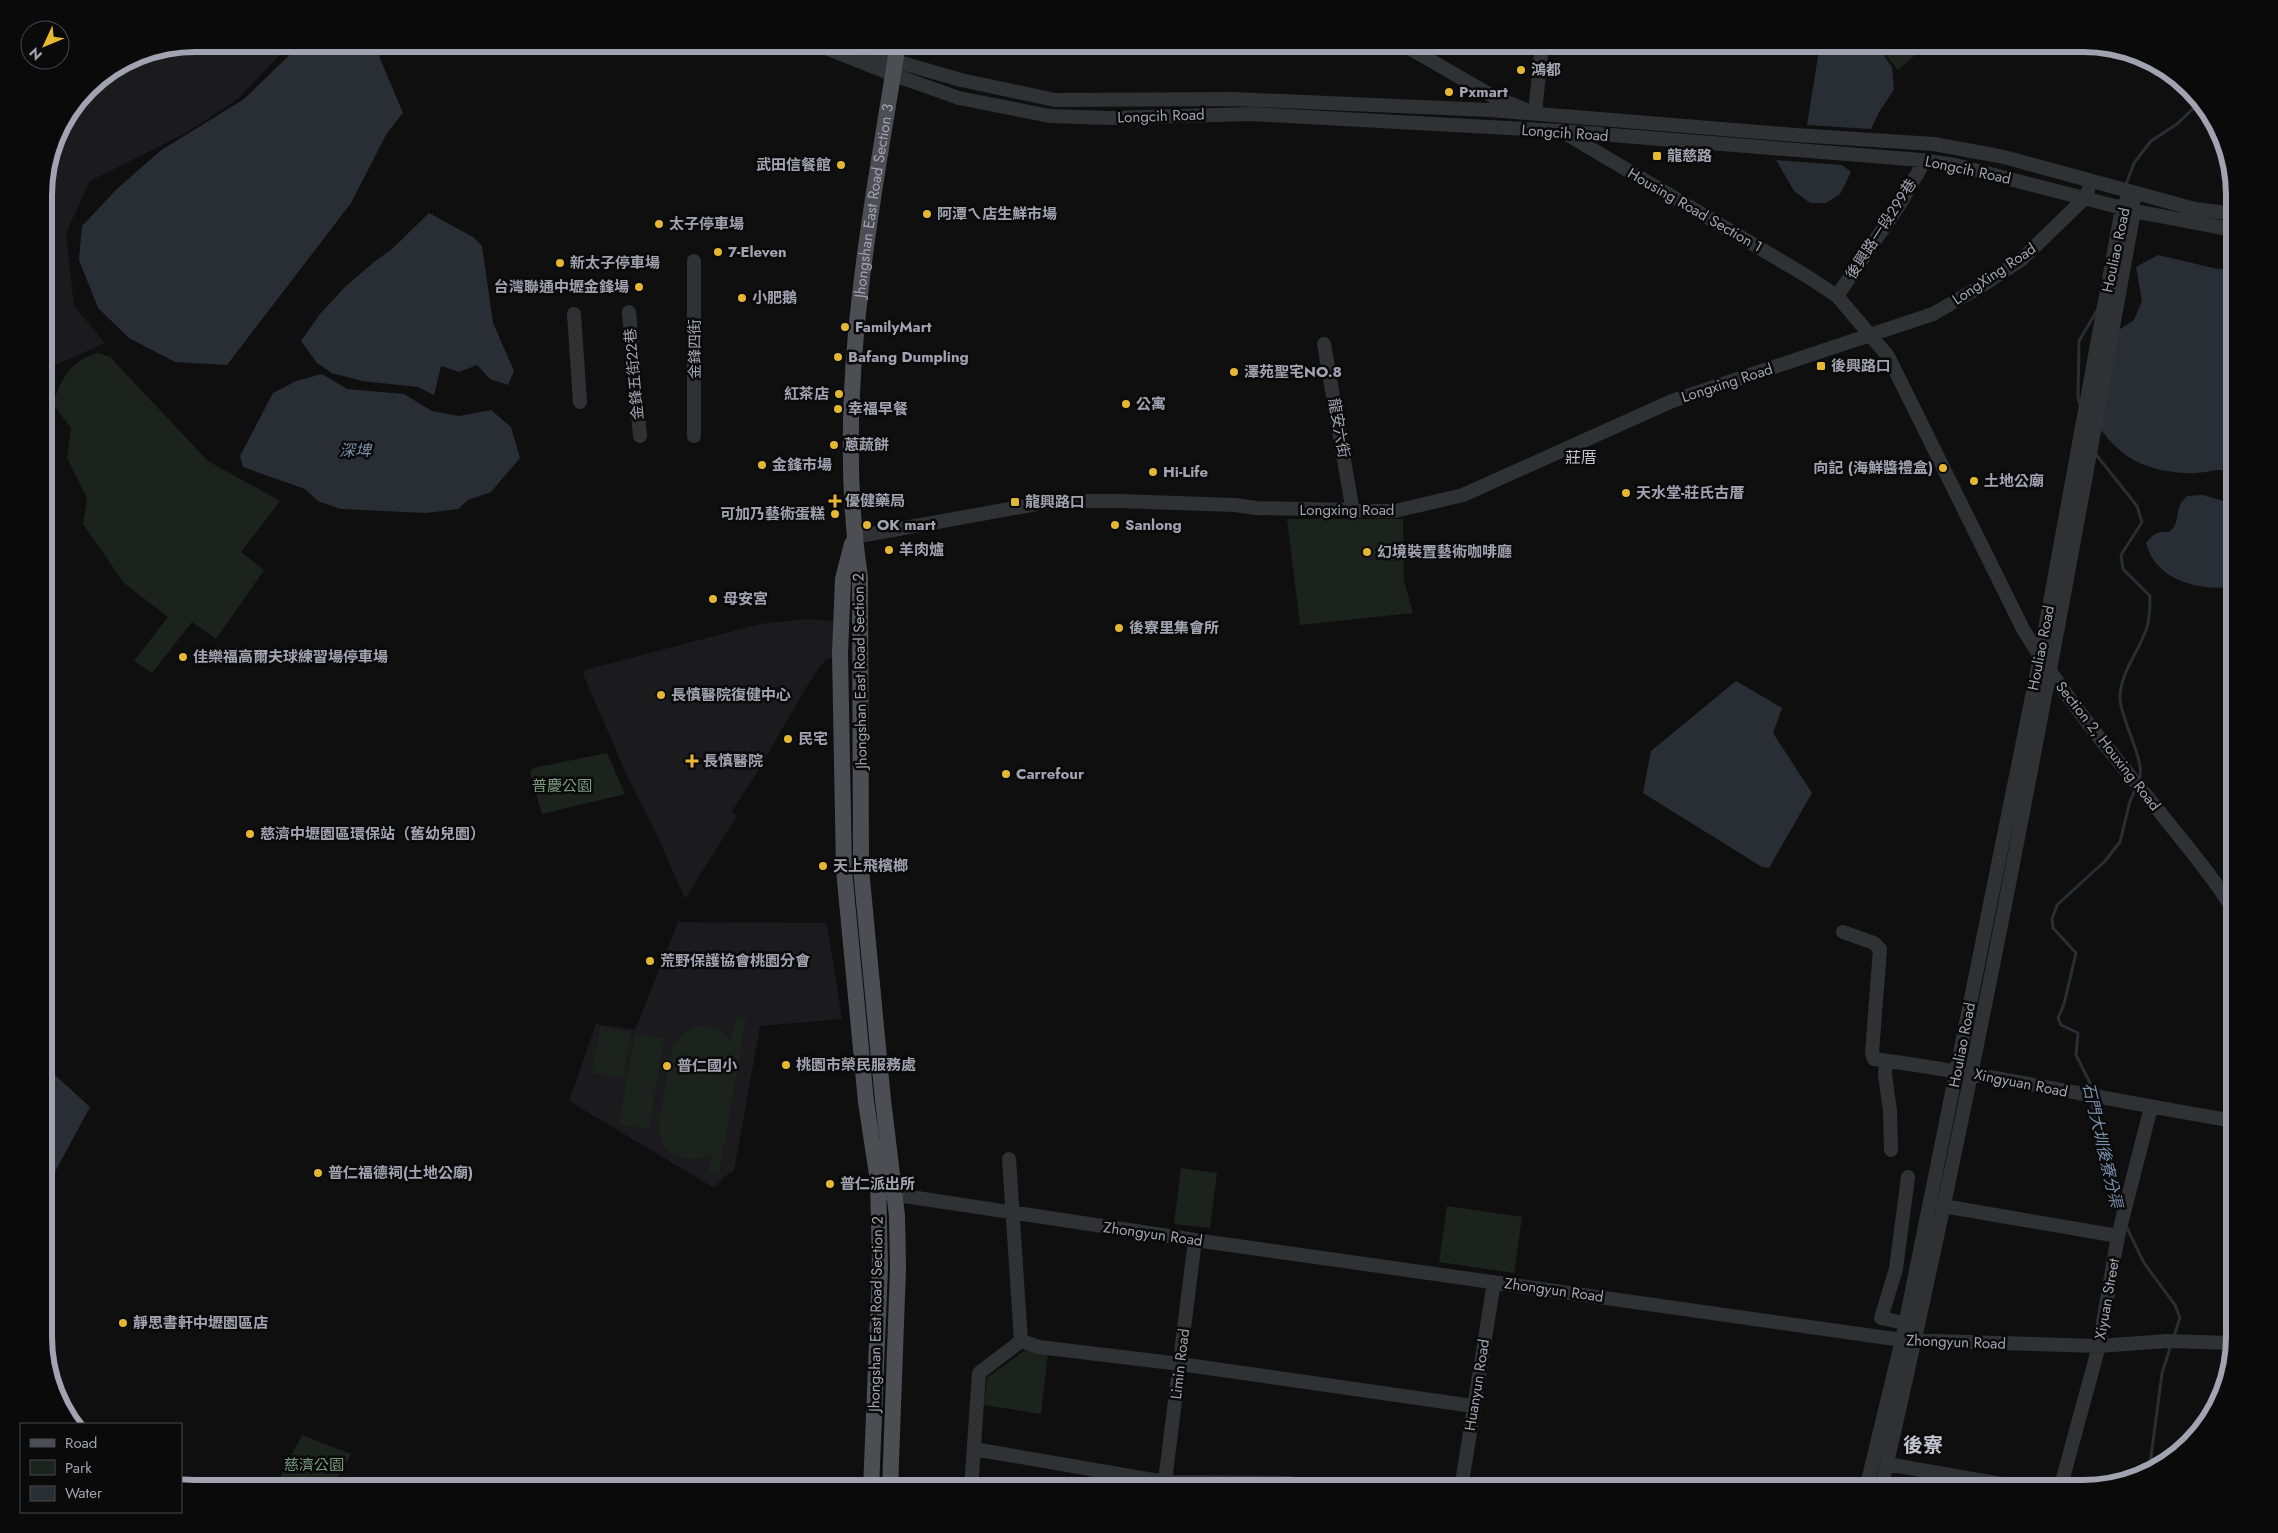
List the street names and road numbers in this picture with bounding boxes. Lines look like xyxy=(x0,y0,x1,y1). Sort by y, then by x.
street label: Jhongshan East Road Section 3 xyxy=(849,102,899,301)
street label: Longcih Road xyxy=(1117,103,1205,129)
street label: Longcih Road xyxy=(1521,119,1609,147)
street label: Longcih Road xyxy=(1923,150,2013,190)
street label: Housing Road Section 1 xyxy=(1623,162,1767,258)
street label: 後興路一段299巷 xyxy=(1840,174,1922,284)
street label: Houliao Road xyxy=(2096,205,2136,295)
street label: LongXing Road xyxy=(1948,238,2040,310)
street label: 金鋒四街 xyxy=(684,319,706,379)
street label: 金鋒五街22巷 xyxy=(619,327,649,421)
street label: Longxing Road xyxy=(1678,358,1776,408)
street label: 龍安六街 xyxy=(1323,397,1355,459)
street label: Longxing Road xyxy=(1300,499,1394,521)
street label: Jhongshan East Road Section 2 xyxy=(847,573,873,771)
street label: Houliao Road xyxy=(2022,603,2060,693)
street label: Section 2, Houxing Road xyxy=(2050,677,2166,815)
street label: Houliao Road xyxy=(1943,1000,1981,1090)
street label: Xingyuan Road xyxy=(1972,1063,2070,1103)
street label: Jhongshan East Road Section 2 xyxy=(863,1216,889,1414)
street label: Zhongyun Road xyxy=(1102,1216,1204,1252)
street label: Xiyuan Street xyxy=(2089,1256,2125,1341)
street label: Zhongyun Road xyxy=(1503,1272,1605,1308)
street label: Limin Road xyxy=(1165,1327,1195,1401)
street label: Zhongyun Road xyxy=(1906,1329,2006,1355)
street label: Huanyun Road xyxy=(1459,1337,1495,1433)

